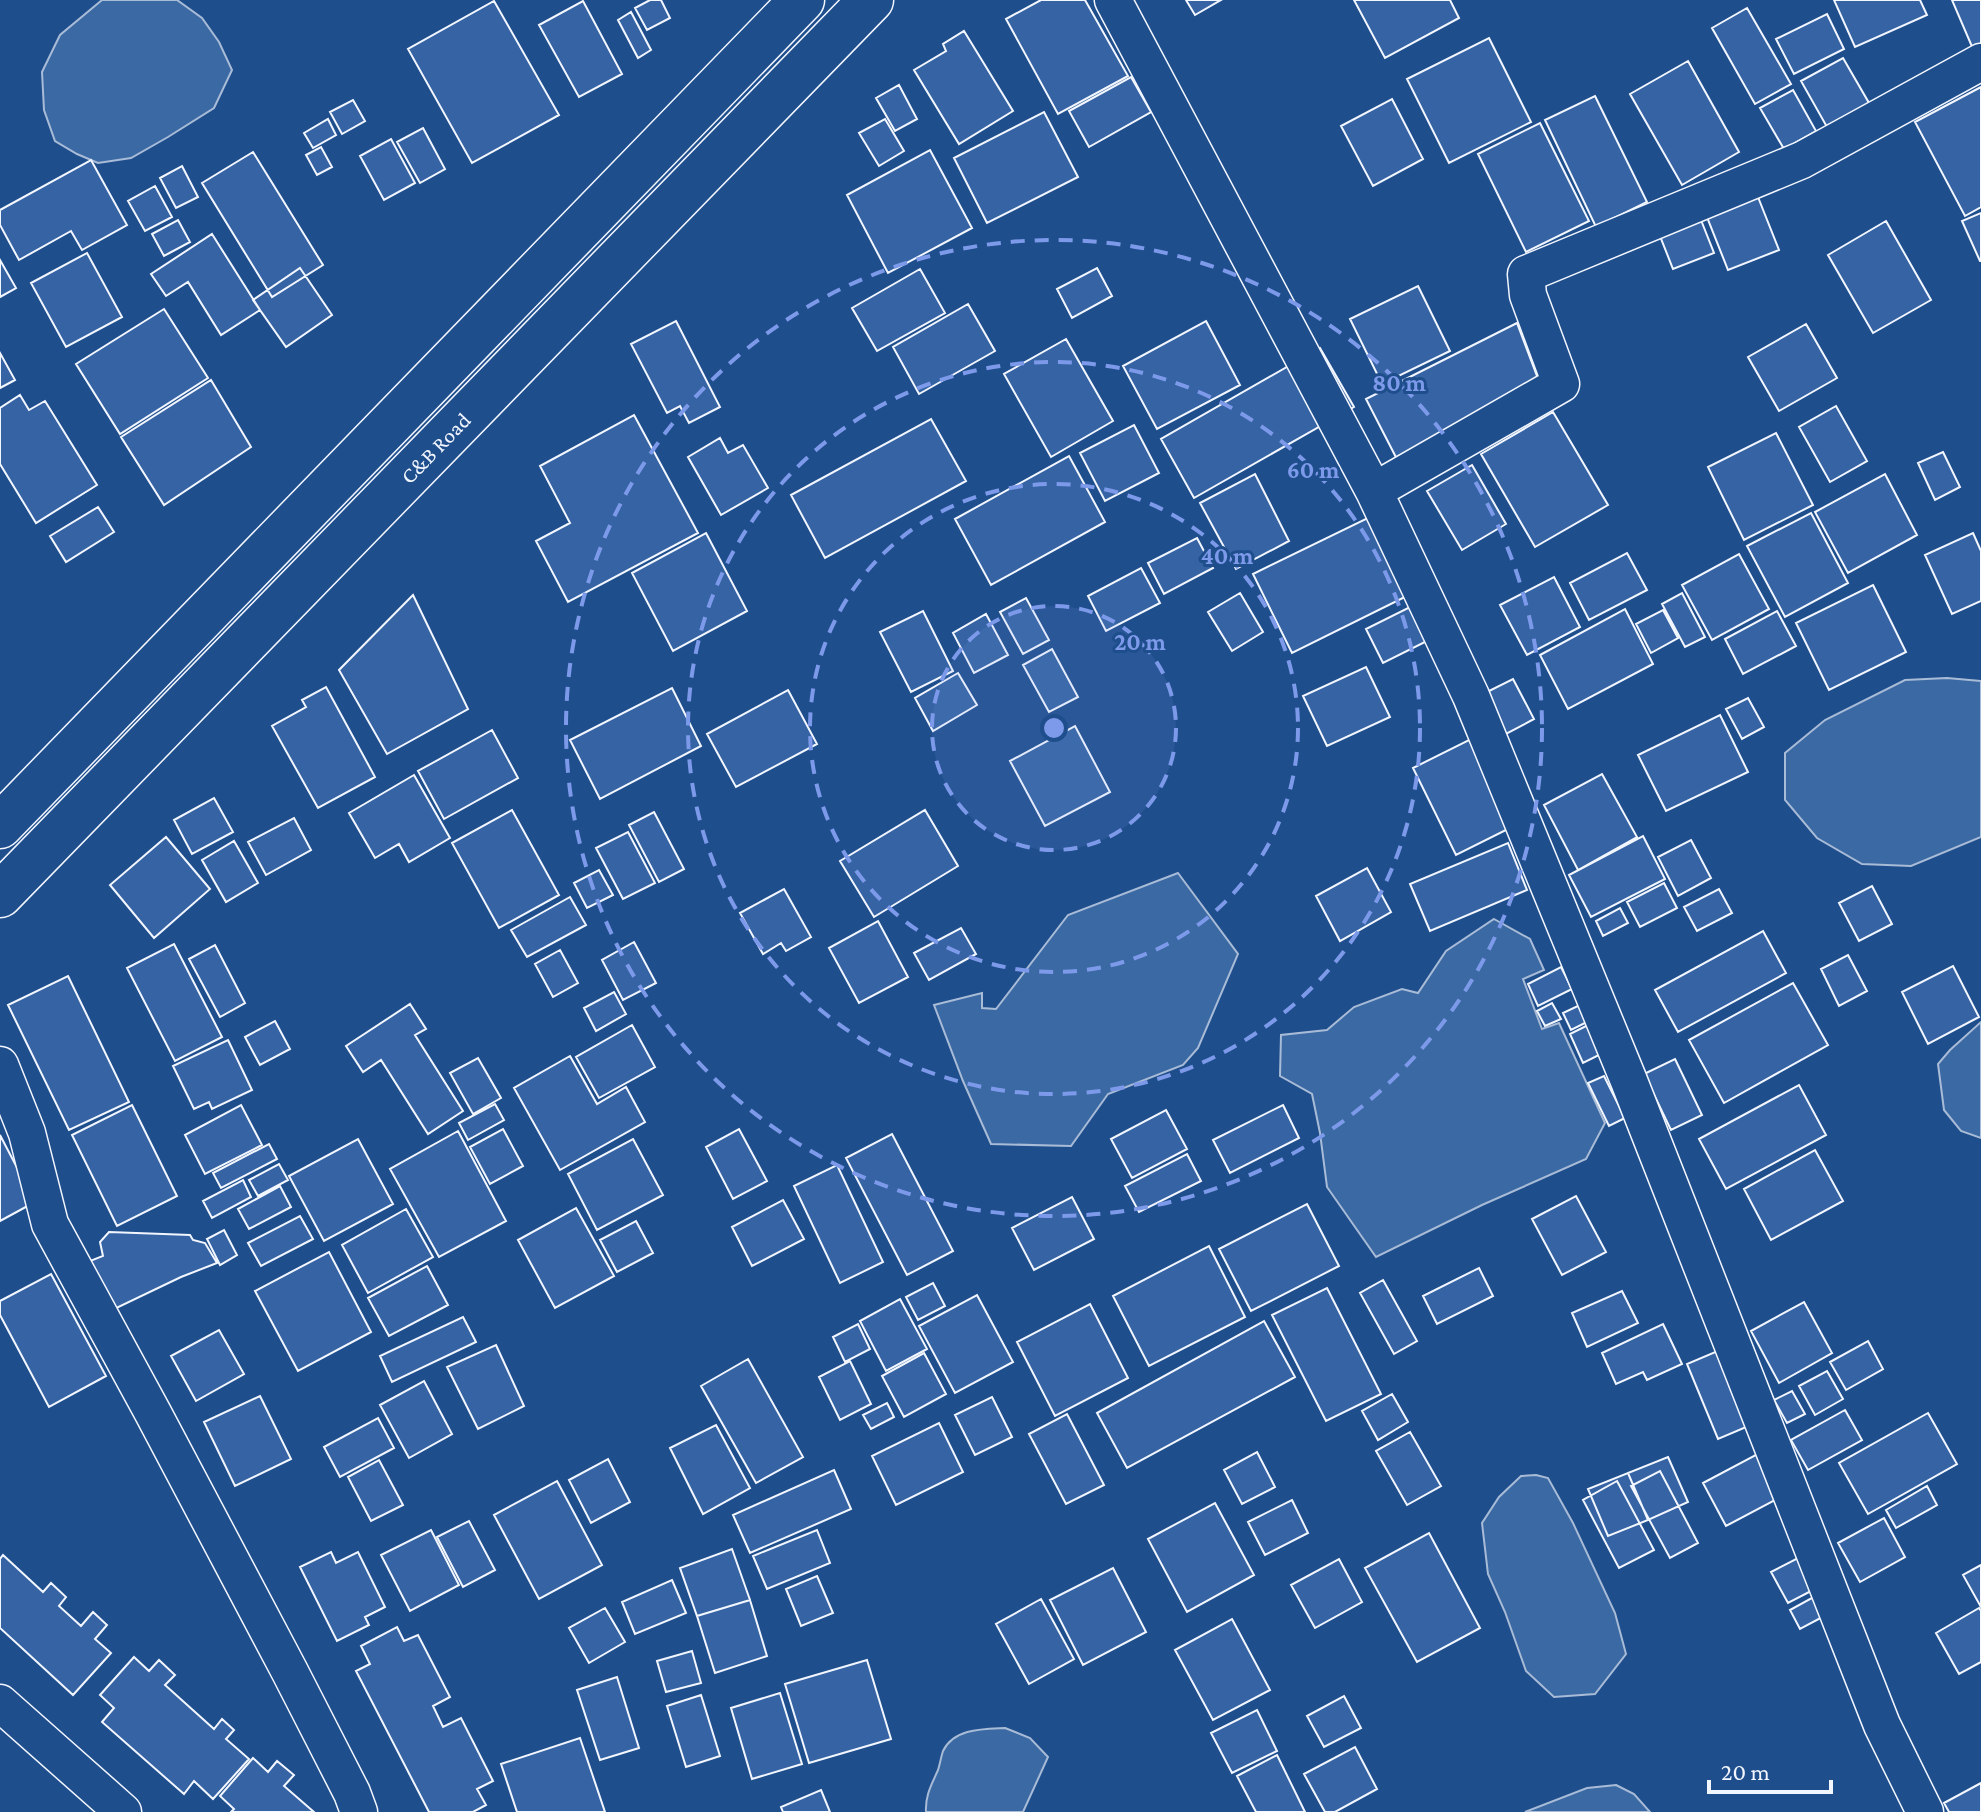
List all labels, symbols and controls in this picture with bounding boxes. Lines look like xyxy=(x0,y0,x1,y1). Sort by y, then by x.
text: 80 m xyxy=(1372,369,1426,396)
street label: C&B Road xyxy=(396,407,476,489)
text: 60 m xyxy=(1287,456,1340,483)
text: 40 m xyxy=(1201,542,1254,569)
text: 20 m xyxy=(1114,628,1167,655)
centre of rings xyxy=(1040,714,1068,742)
scale bar xyxy=(1709,1744,1831,1794)
text: 20 m xyxy=(1721,1758,1770,1785)

